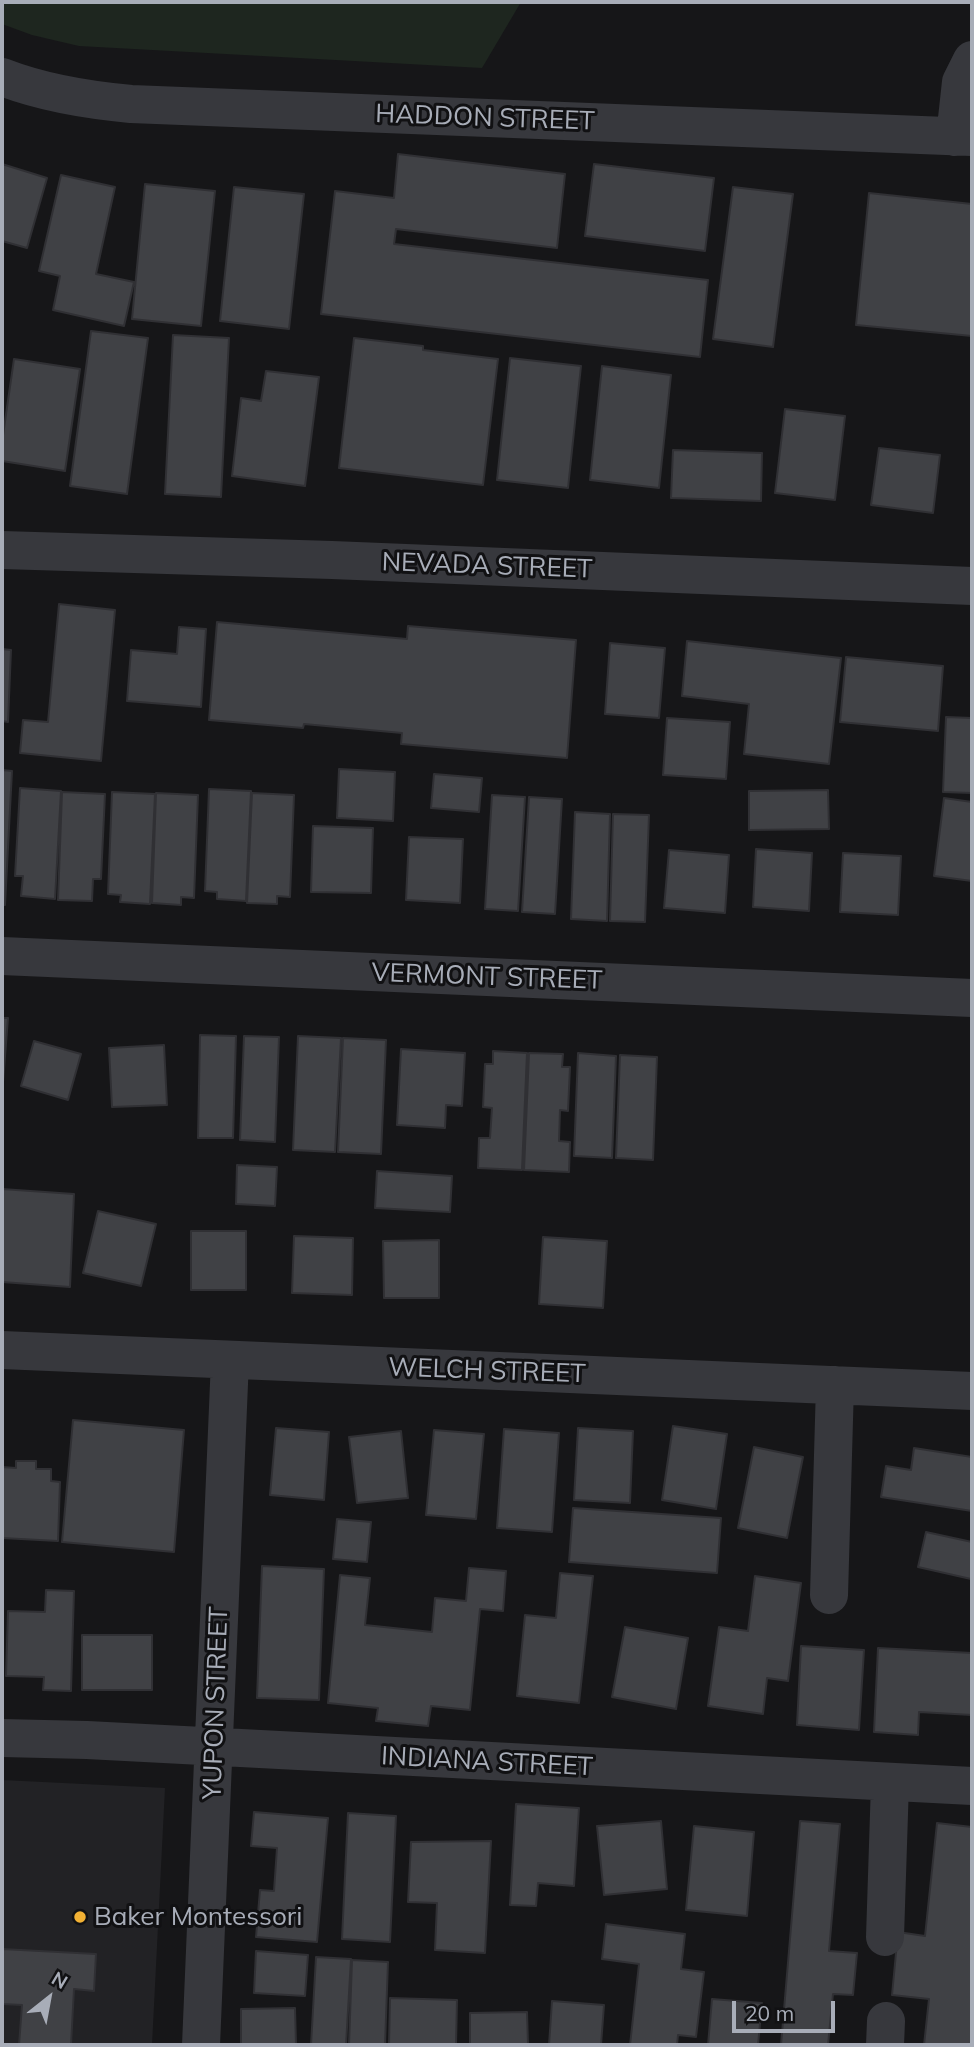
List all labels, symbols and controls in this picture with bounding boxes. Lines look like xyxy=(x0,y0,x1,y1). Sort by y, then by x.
street label: HADDON STREET xyxy=(375,99,595,137)
street label: NEVADA STREET xyxy=(381,547,593,585)
street label: VERMONT STREET xyxy=(371,957,603,997)
street label: WELCH STREET xyxy=(388,1352,586,1390)
street label: YUPON STREET xyxy=(197,1606,235,1800)
street label: INDIANA STREET xyxy=(380,1741,594,1783)
place label: Baker Montessori xyxy=(94,1901,302,1933)
marker: Baker Montessori xyxy=(72,1909,88,1925)
north arrow xyxy=(14,1963,84,2033)
text: N xyxy=(47,1966,72,1994)
scale bar xyxy=(736,1988,839,2032)
text: 20 m xyxy=(745,2000,794,2026)

